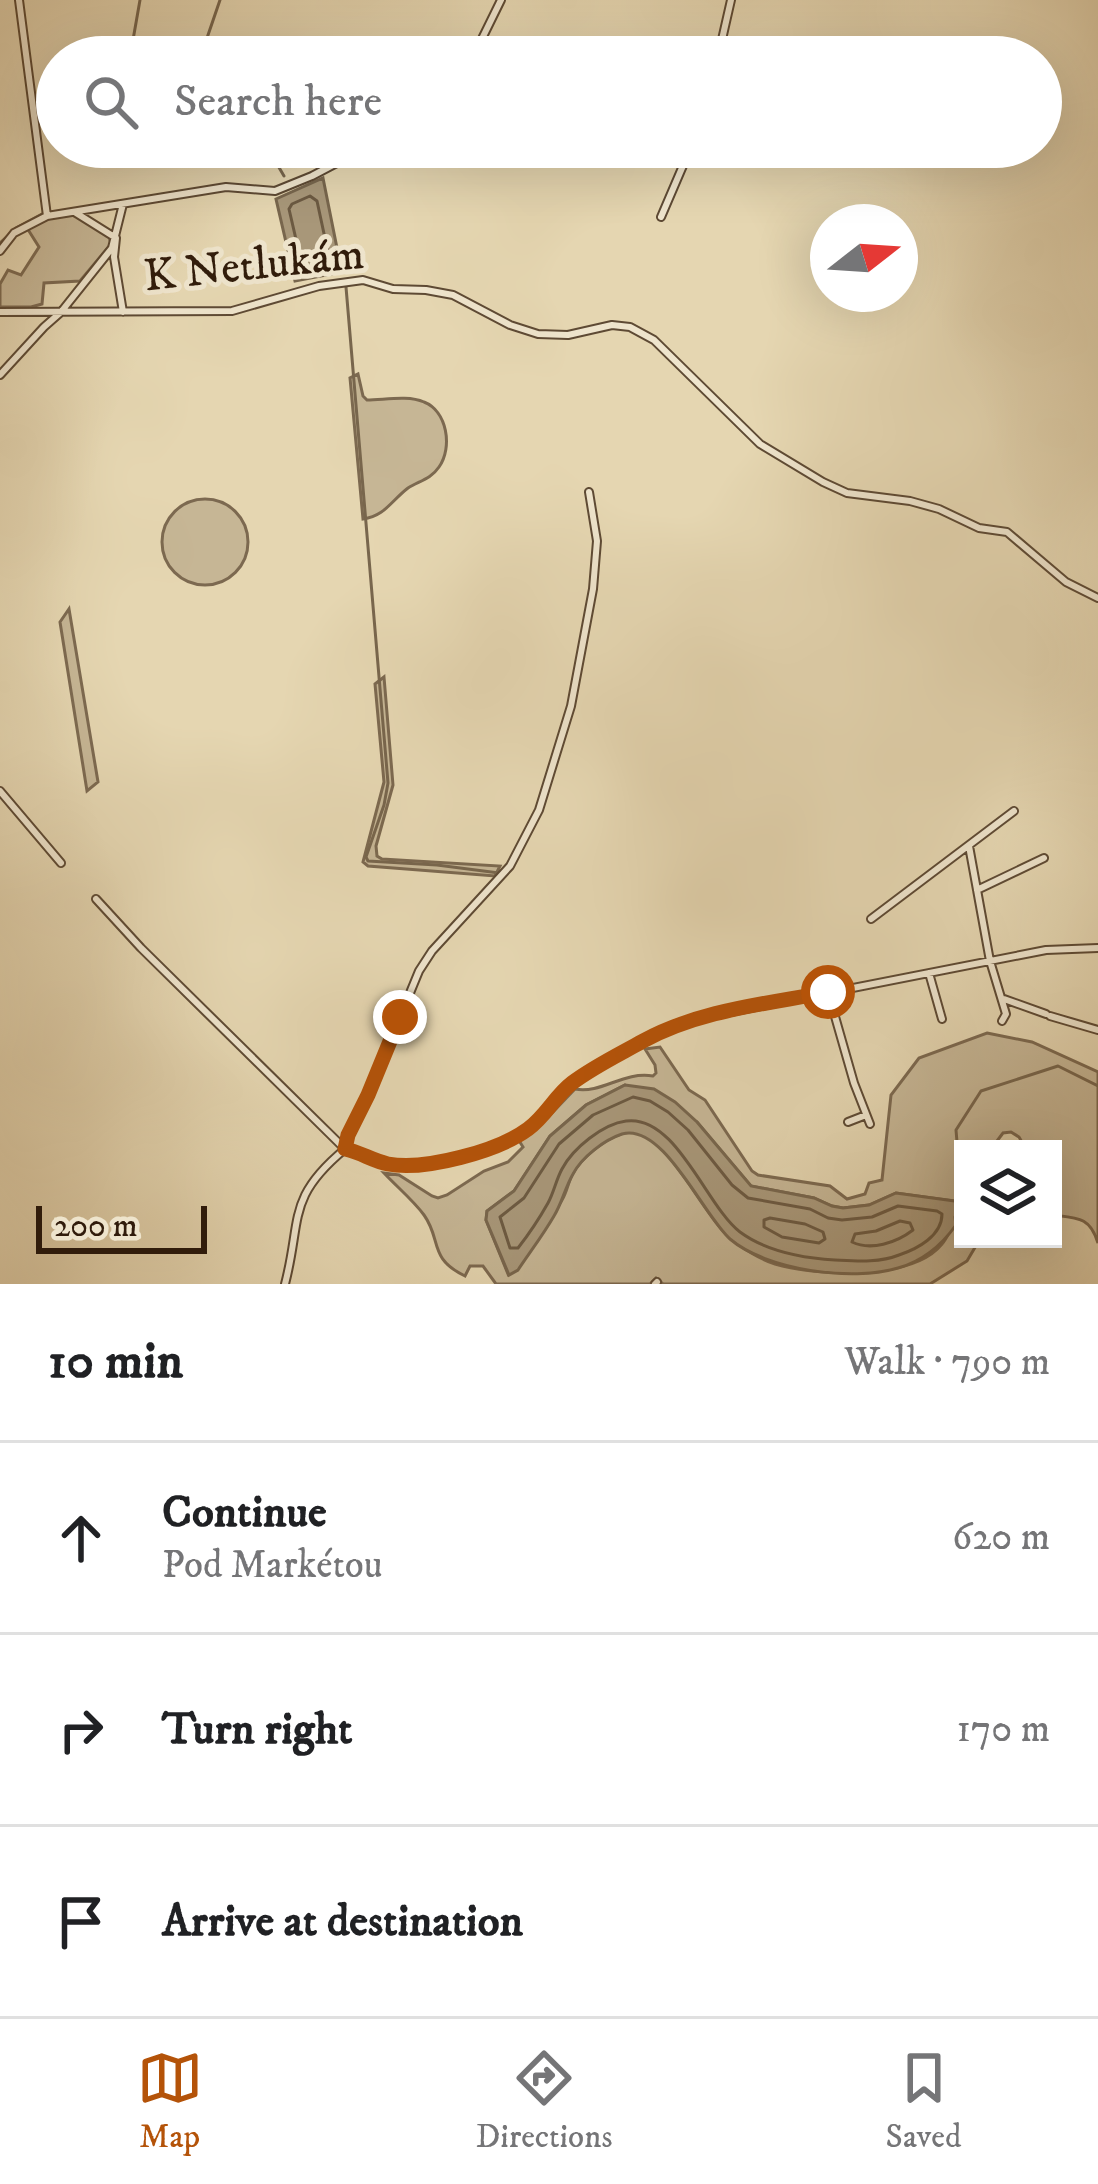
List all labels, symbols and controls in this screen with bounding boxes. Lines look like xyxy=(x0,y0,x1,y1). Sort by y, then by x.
search box xyxy=(36,36,1062,168)
icon: search xyxy=(78,69,144,135)
text: Search here xyxy=(174,74,382,130)
north arrow xyxy=(810,204,918,312)
street label: K Netlukám xyxy=(141,227,367,305)
route start xyxy=(801,965,855,1019)
route end xyxy=(373,990,427,1044)
map controls xyxy=(954,1140,1062,1248)
button: layers xyxy=(954,1140,1062,1248)
scale bar xyxy=(36,1200,207,1253)
text: 200 m xyxy=(54,1206,138,1247)
text: 10 min xyxy=(48,1330,183,1394)
text: Walk · 790 m xyxy=(844,1338,1050,1387)
text: Continue xyxy=(162,1485,327,1541)
icon: ahead xyxy=(48,1505,114,1571)
text: 620 m xyxy=(952,1513,1050,1562)
text: Pod Markétou xyxy=(162,1541,383,1590)
icon: right xyxy=(48,1697,114,1763)
text: Turn right xyxy=(162,1702,352,1758)
text: 170 m xyxy=(956,1705,1050,1754)
icon: arrive xyxy=(48,1889,114,1955)
text: Arrive at destination xyxy=(162,1894,523,1950)
tab: Map xyxy=(137,2045,203,2158)
tab: Directions xyxy=(476,2045,612,2158)
tab: Saved xyxy=(886,2045,961,2158)

